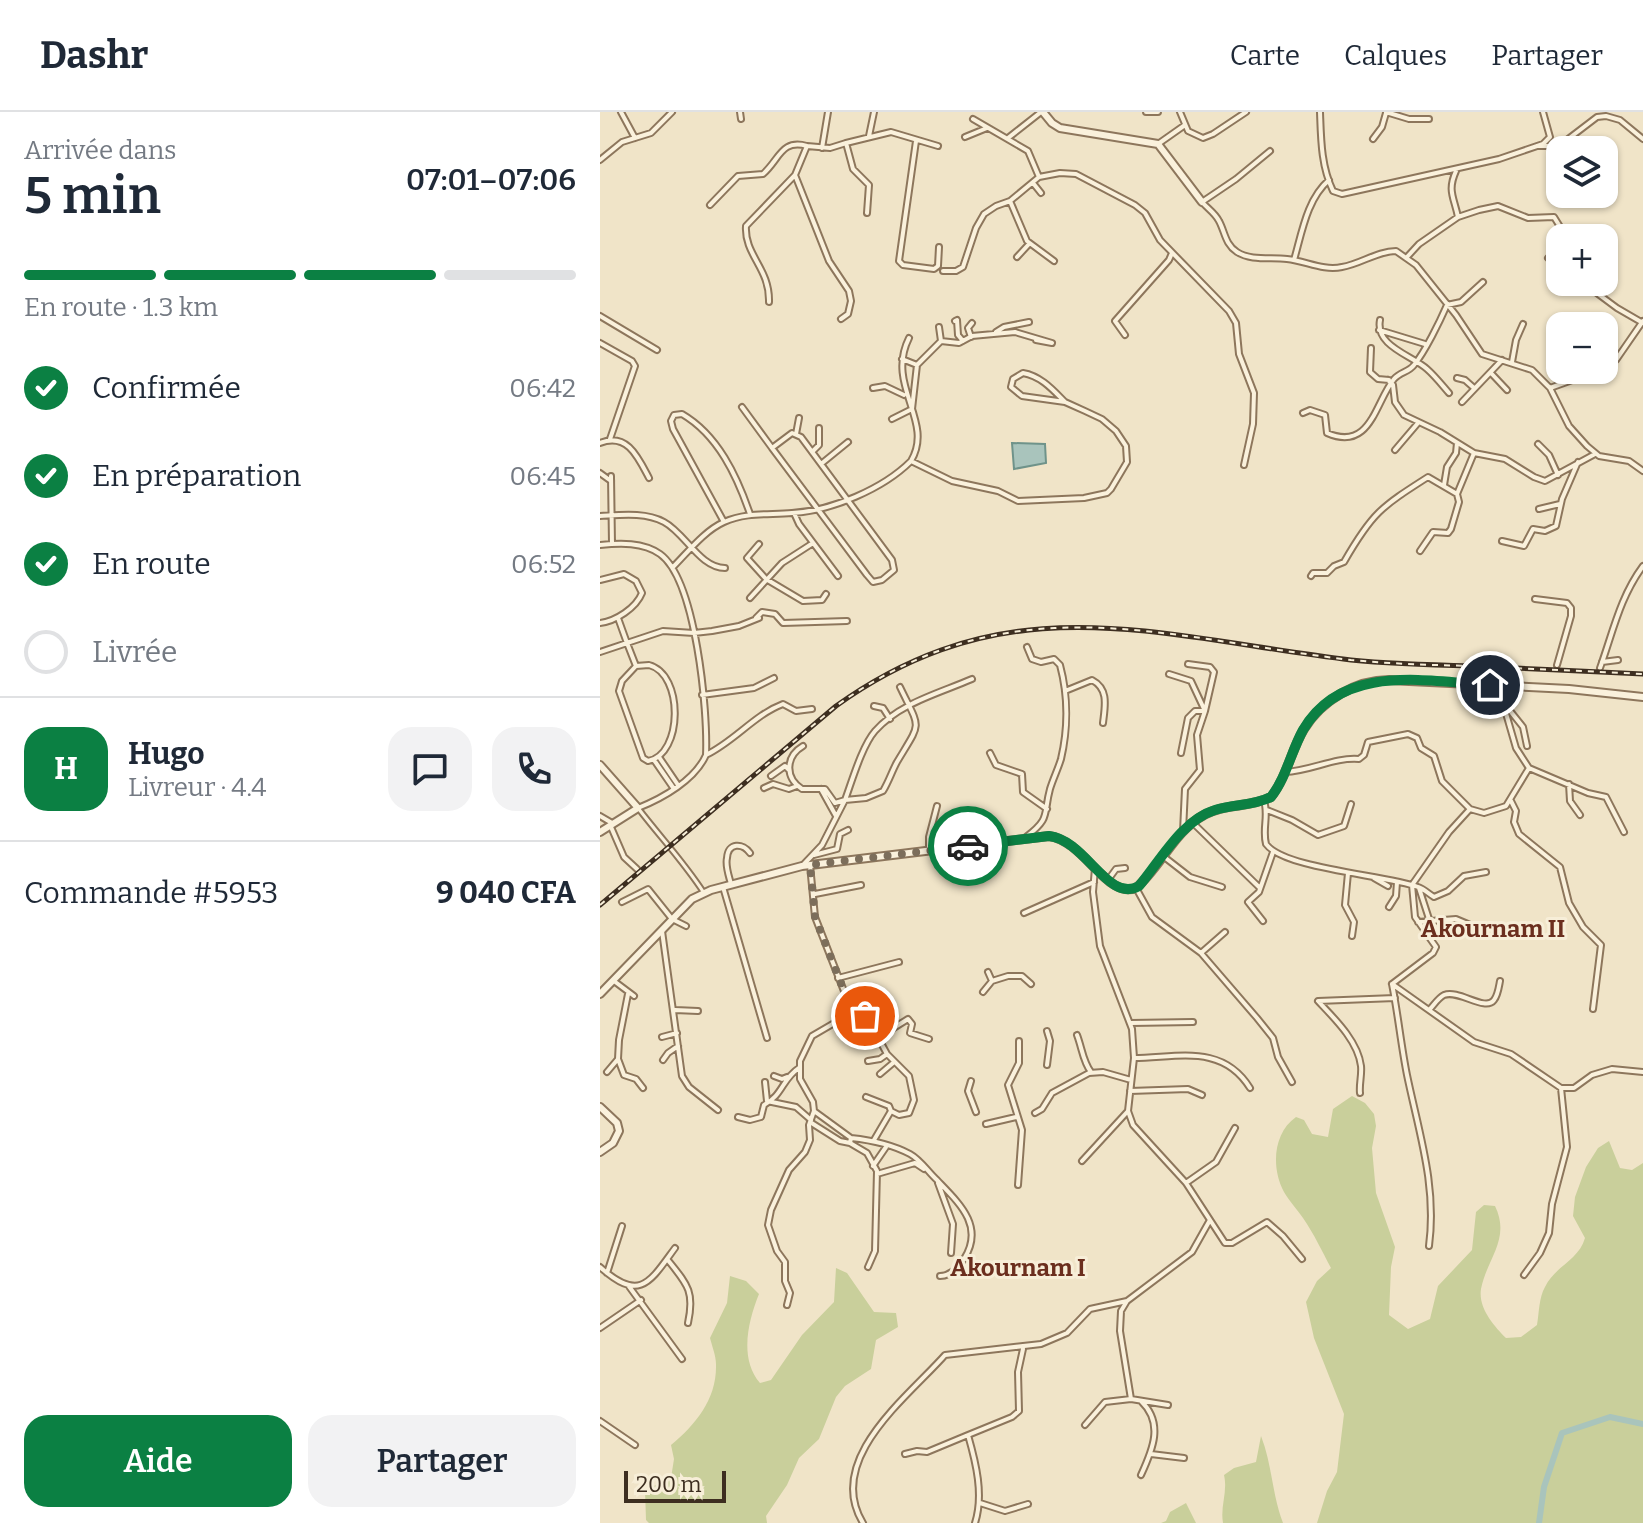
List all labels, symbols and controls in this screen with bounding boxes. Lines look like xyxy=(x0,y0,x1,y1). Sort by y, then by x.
text: Dashr xyxy=(40,32,148,78)
text: Carte xyxy=(1230,39,1300,72)
text: Calques xyxy=(1344,39,1447,72)
text: Partager xyxy=(1491,39,1603,72)
text: Arrivée dans xyxy=(24,135,177,166)
map controls xyxy=(1546,136,1618,384)
button: layers xyxy=(1546,136,1618,208)
text: 07:01–07:06 xyxy=(406,162,576,198)
text: 5 min xyxy=(24,164,161,227)
button: + xyxy=(1546,224,1618,296)
text: En route · 1.3 km xyxy=(24,292,218,323)
button: − xyxy=(1546,312,1618,384)
icon: check xyxy=(24,366,68,410)
text: Confirmée xyxy=(92,370,241,406)
text: 06:42 xyxy=(509,373,576,404)
icon: check xyxy=(24,454,68,498)
text: En préparation xyxy=(92,458,301,494)
text: 06:45 xyxy=(510,461,576,492)
icon: check xyxy=(24,542,68,586)
text: En route xyxy=(92,546,211,582)
text: 06:52 xyxy=(511,549,576,580)
text: Livrée xyxy=(92,634,178,670)
pin xyxy=(1456,651,1524,719)
icon: home xyxy=(1468,663,1512,707)
button: chat xyxy=(388,727,472,811)
button: phone xyxy=(492,727,576,811)
text: Hugo xyxy=(128,736,205,772)
text: H xyxy=(54,751,78,787)
text: Livreur · 4.4 xyxy=(128,772,266,803)
courier xyxy=(928,806,1008,886)
icon: car xyxy=(946,824,990,868)
text: Commande #5953 xyxy=(24,875,278,911)
text: 9 040 CFA xyxy=(436,875,576,911)
district label: Akournam II xyxy=(1421,915,1565,943)
pin xyxy=(831,982,899,1050)
icon: bag xyxy=(843,994,887,1038)
district label: Akournam I xyxy=(950,1254,1086,1282)
button: Aide xyxy=(24,1415,292,1507)
button: Partager xyxy=(308,1415,576,1507)
scale bar xyxy=(624,1467,726,1503)
text: 200 m xyxy=(636,1471,702,1498)

